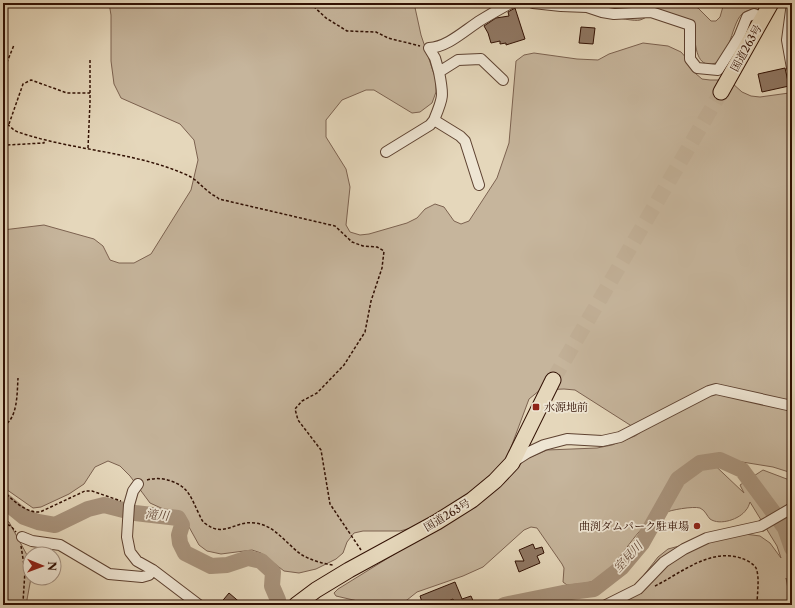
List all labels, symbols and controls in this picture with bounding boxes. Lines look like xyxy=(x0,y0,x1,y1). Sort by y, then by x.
street label: 国道263号 xyxy=(727,22,765,74)
place label: 水源地前 xyxy=(544,400,588,414)
marker: 水源地前 xyxy=(531,402,541,412)
street label: 国道263号 xyxy=(421,496,473,534)
water label: 滝川 xyxy=(144,506,172,523)
place label: 曲渕ダムパーク駐車場 xyxy=(579,519,689,533)
marker: 曲渕ダムパーク駐車場 xyxy=(692,521,702,531)
water label: 室見川 xyxy=(610,537,647,575)
north arrow xyxy=(22,546,62,586)
text: N xyxy=(45,561,59,572)

